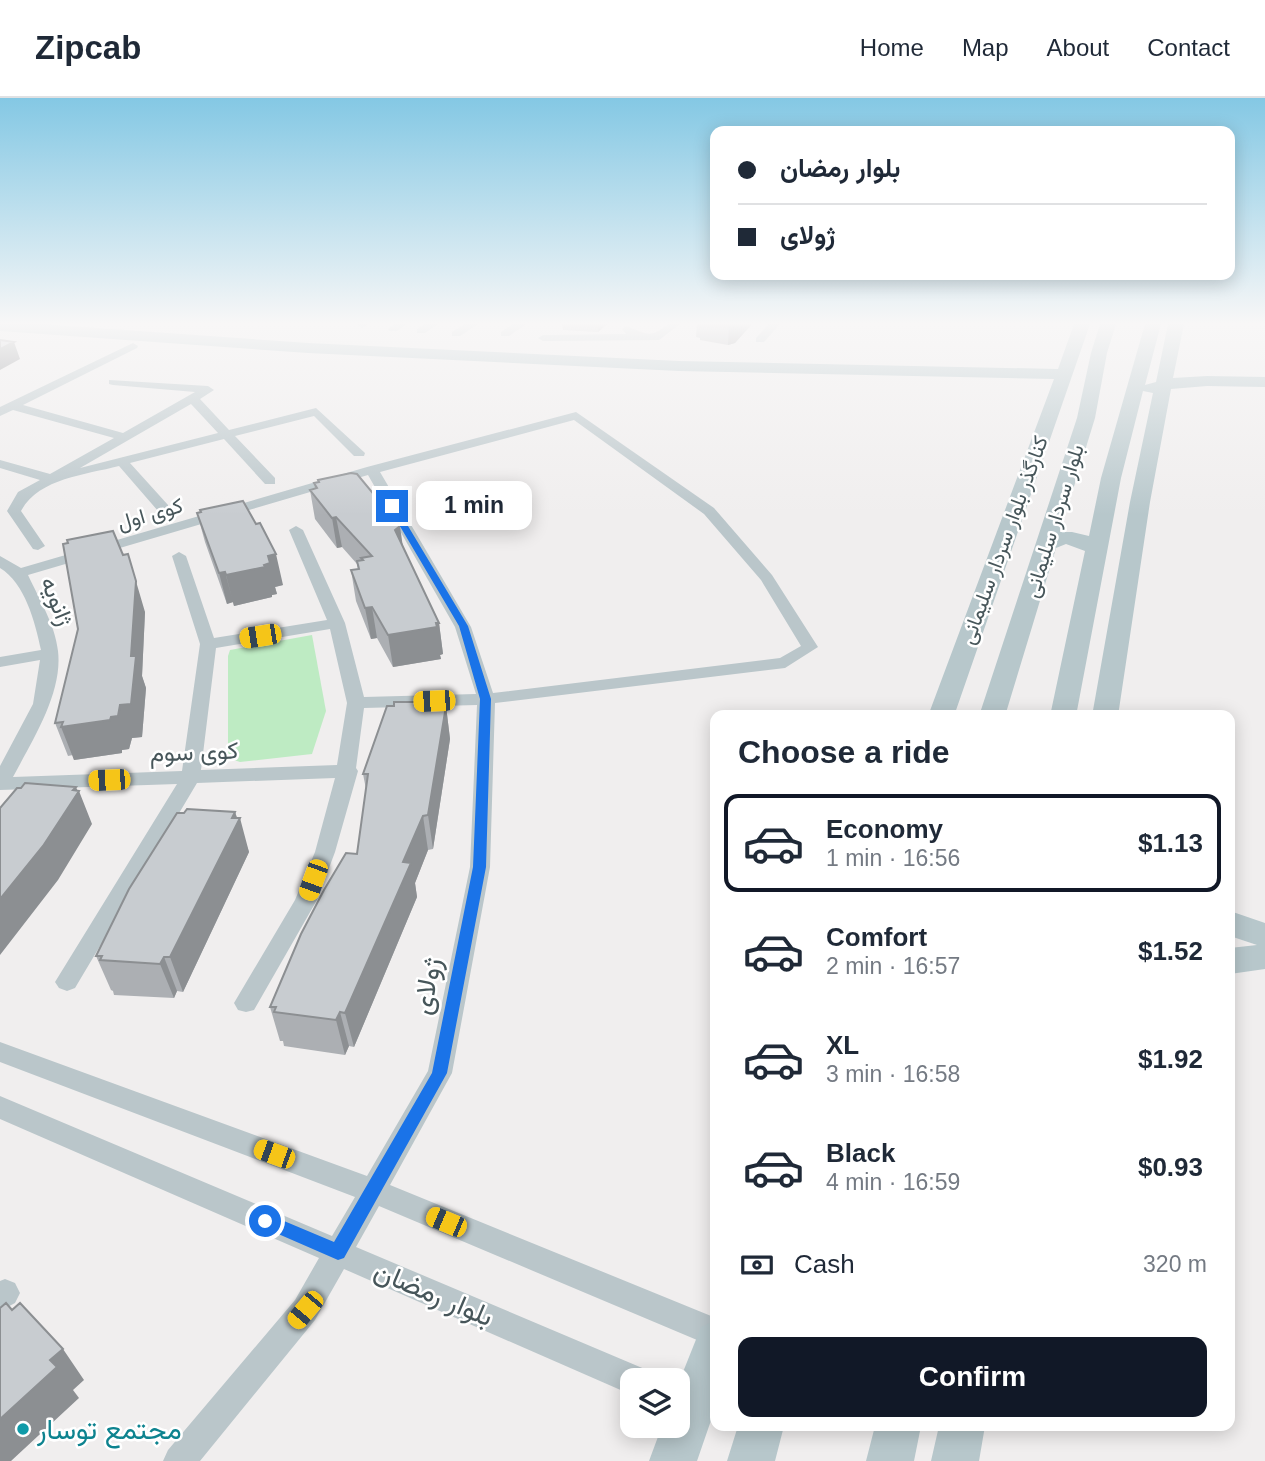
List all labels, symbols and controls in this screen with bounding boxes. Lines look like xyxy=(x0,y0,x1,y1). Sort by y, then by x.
text: Zipcab xyxy=(35,29,141,66)
text: Home xyxy=(860,34,924,61)
text: Map xyxy=(962,34,1009,61)
text: About xyxy=(1047,34,1109,61)
text: Contact xyxy=(1147,34,1230,61)
text: بلوار رمضان xyxy=(780,153,900,183)
text: ژولای xyxy=(780,220,835,250)
street label: کنارگذر بلوار سردار سلیمانی xyxy=(955,433,1054,648)
street label: بلوار سردار سلیمانی xyxy=(1019,441,1090,601)
callout: 1 min xyxy=(416,482,532,530)
route end xyxy=(376,490,408,522)
text: 1 min xyxy=(444,492,504,518)
street label: کوی اول xyxy=(115,493,186,536)
street label: ژانویه xyxy=(34,572,80,631)
car xyxy=(238,622,283,650)
car xyxy=(413,690,456,712)
text: Choose a ride xyxy=(738,734,950,770)
street label: کوی سوم xyxy=(149,736,239,770)
car xyxy=(88,769,131,791)
icon: car xyxy=(742,812,805,875)
text: Economy xyxy=(826,814,943,844)
text: $1.13 xyxy=(1138,828,1203,858)
text: 1 min · 16:56 xyxy=(826,845,960,871)
car xyxy=(296,857,331,903)
icon: car xyxy=(742,920,805,983)
text: Comfort xyxy=(826,922,927,952)
text: $1.52 xyxy=(1138,936,1203,966)
text: 2 min · 16:57 xyxy=(826,953,960,979)
street label: ژولای xyxy=(406,955,449,1018)
icon: car xyxy=(742,1028,805,1091)
text: XL xyxy=(826,1030,859,1060)
text: $1.92 xyxy=(1138,1044,1203,1074)
text: 3 min · 16:58 xyxy=(826,1061,960,1087)
icon: car xyxy=(742,1136,805,1199)
car xyxy=(251,1137,298,1171)
text: Black xyxy=(826,1138,895,1168)
text: $0.93 xyxy=(1138,1152,1203,1182)
text: 4 min · 16:59 xyxy=(826,1169,960,1195)
car xyxy=(423,1204,470,1240)
route start xyxy=(249,1205,281,1237)
icon: cash xyxy=(738,1246,776,1284)
text: Cash xyxy=(794,1249,855,1279)
text: 320 m xyxy=(1143,1251,1207,1277)
street label: بلوار رمضان xyxy=(369,1255,498,1334)
car xyxy=(284,1287,327,1333)
button: Confirm xyxy=(738,1337,1207,1417)
map controls xyxy=(620,1368,690,1438)
button: layers xyxy=(620,1368,690,1438)
place label: مجتمع توسار xyxy=(36,1414,182,1449)
marker: مجتمع توسار xyxy=(15,1421,31,1437)

